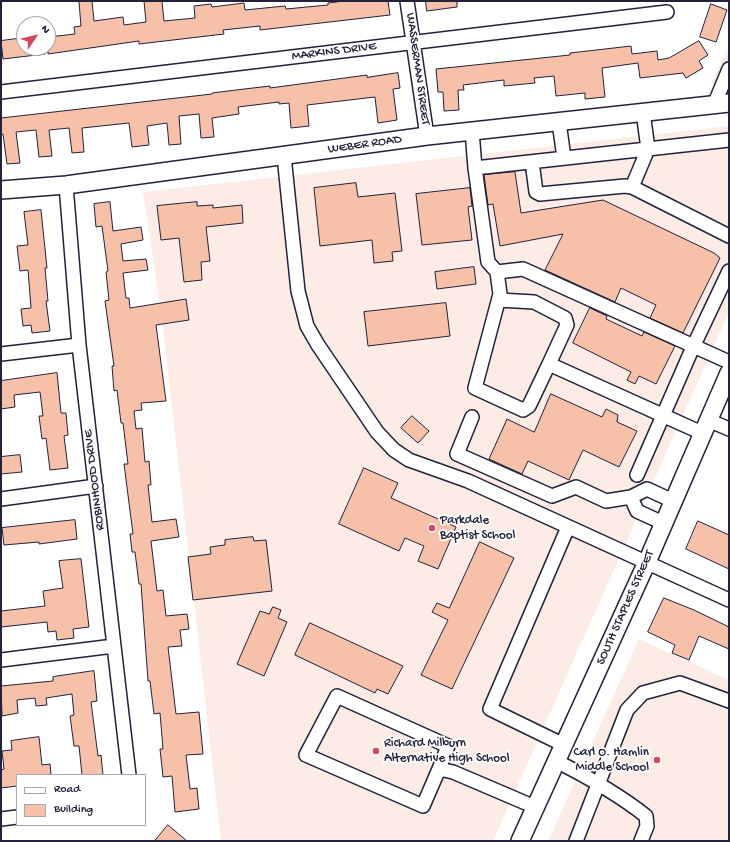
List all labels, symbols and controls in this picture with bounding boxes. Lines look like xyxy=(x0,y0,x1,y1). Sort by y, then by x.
street label: WASSERMAN STREET xyxy=(401,12,433,126)
north arrow xyxy=(16,16,56,56)
text: N xyxy=(38,23,52,36)
street label: MARKINS DRIVE xyxy=(291,39,377,65)
street label: WEBER ROAD xyxy=(327,132,403,158)
street label: ROBINHOOD DRIVE xyxy=(81,429,109,531)
place label: Parkdale Baptist School xyxy=(440,513,515,544)
marker: Parkdale Baptist School xyxy=(427,523,437,533)
street label: SOUTH STAPLES STREET xyxy=(594,548,658,668)
place label: Richard Milburn Alternative High School xyxy=(384,736,510,767)
place label: Carl O. Hamlin Middle School xyxy=(573,745,649,776)
marker: Richard Milburn Alternative High School xyxy=(371,746,381,756)
marker: Carl O. Hamlin Middle School xyxy=(652,755,662,765)
legend xyxy=(16,774,146,826)
text: Road xyxy=(54,783,80,797)
text: Building xyxy=(54,803,93,817)

